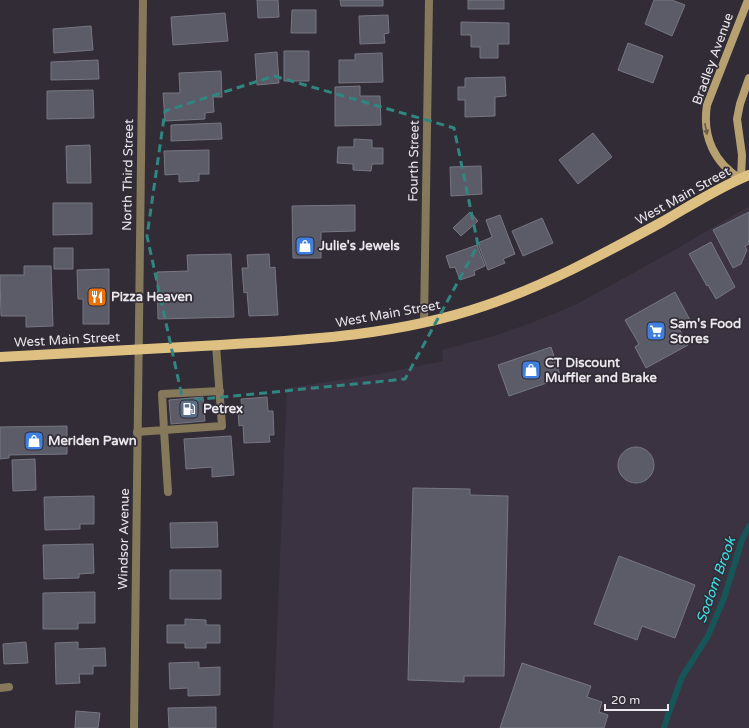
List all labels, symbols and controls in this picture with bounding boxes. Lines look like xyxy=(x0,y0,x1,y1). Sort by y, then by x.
street label: Bradley Avenue xyxy=(689,11,737,107)
street label: North Third Street xyxy=(119,119,137,231)
street label: Fourth Street xyxy=(405,120,423,202)
one-way arrow xyxy=(704,123,710,135)
street label: West Main Street xyxy=(633,163,733,229)
shop icon: Julie's Jewels xyxy=(294,235,316,257)
place label: Julie's Jewels xyxy=(318,238,400,254)
restaurant icon: Pizza Heaven xyxy=(86,286,108,308)
place label: Pizza Heaven xyxy=(111,289,193,305)
street label: West Main Street xyxy=(334,297,442,331)
place label: Sam's Food Stores xyxy=(670,316,741,347)
supermarket icon: Sam's Food Stores xyxy=(645,320,667,342)
street label: West Main Street xyxy=(14,329,120,351)
place label: CT Discount Muffler and Brake xyxy=(545,355,657,386)
shop icon: CT Discount Muffler and Brake xyxy=(520,359,542,381)
fuel station icon: Petrex xyxy=(178,398,200,420)
place label: Petrex xyxy=(203,401,243,417)
shop icon: Meriden Pawn xyxy=(23,430,45,452)
place label: Meriden Pawn xyxy=(48,433,137,449)
street label: Windsor Avenue xyxy=(115,488,133,590)
water label: Sodom Brook xyxy=(693,533,740,625)
scale bar xyxy=(605,686,668,712)
text: 20 m xyxy=(611,693,640,707)

